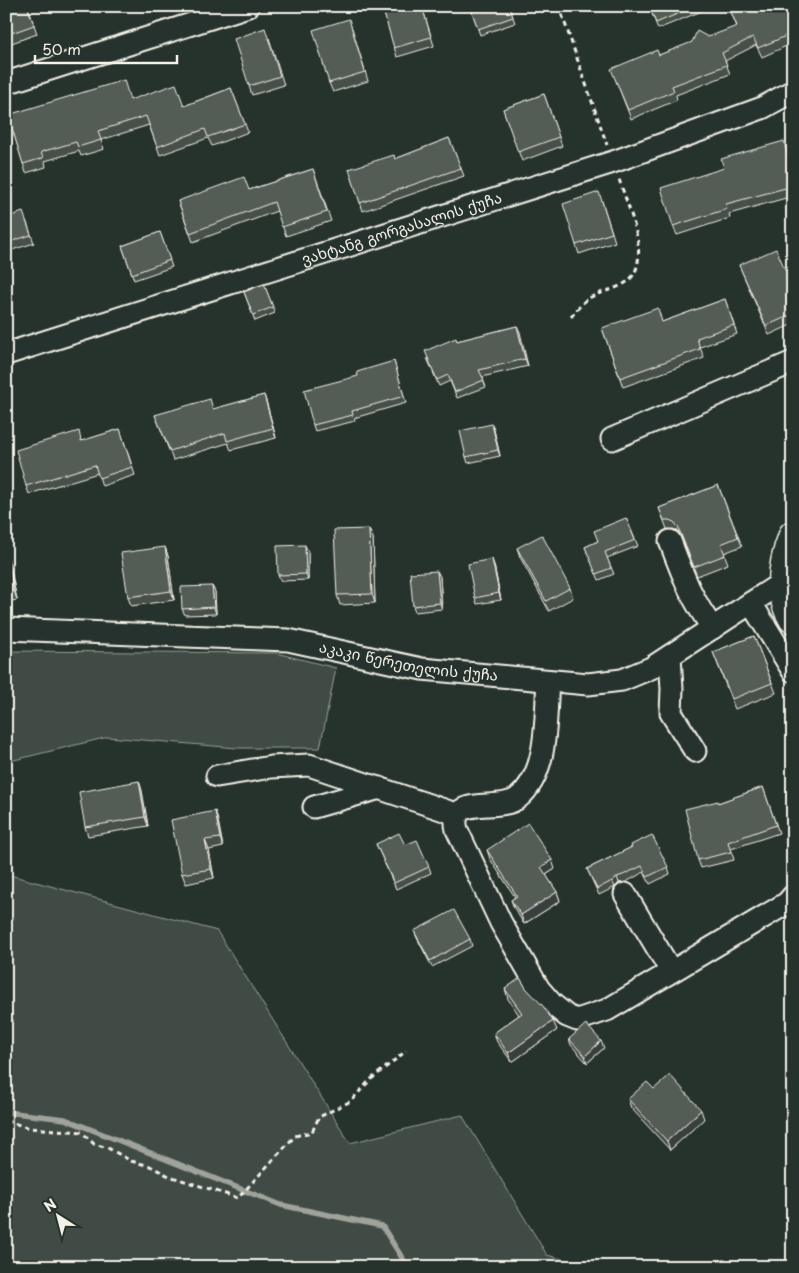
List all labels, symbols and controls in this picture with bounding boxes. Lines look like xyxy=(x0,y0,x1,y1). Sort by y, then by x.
scale bar xyxy=(35,32,178,64)
text: 50 m xyxy=(42,37,81,60)
street label: ვახტანგ გორგასალის ქუჩა xyxy=(298,185,504,270)
street label: აკაკი წერეთელის ქუჩა xyxy=(317,634,499,686)
north arrow xyxy=(32,1190,82,1240)
text: N xyxy=(39,1193,61,1217)

